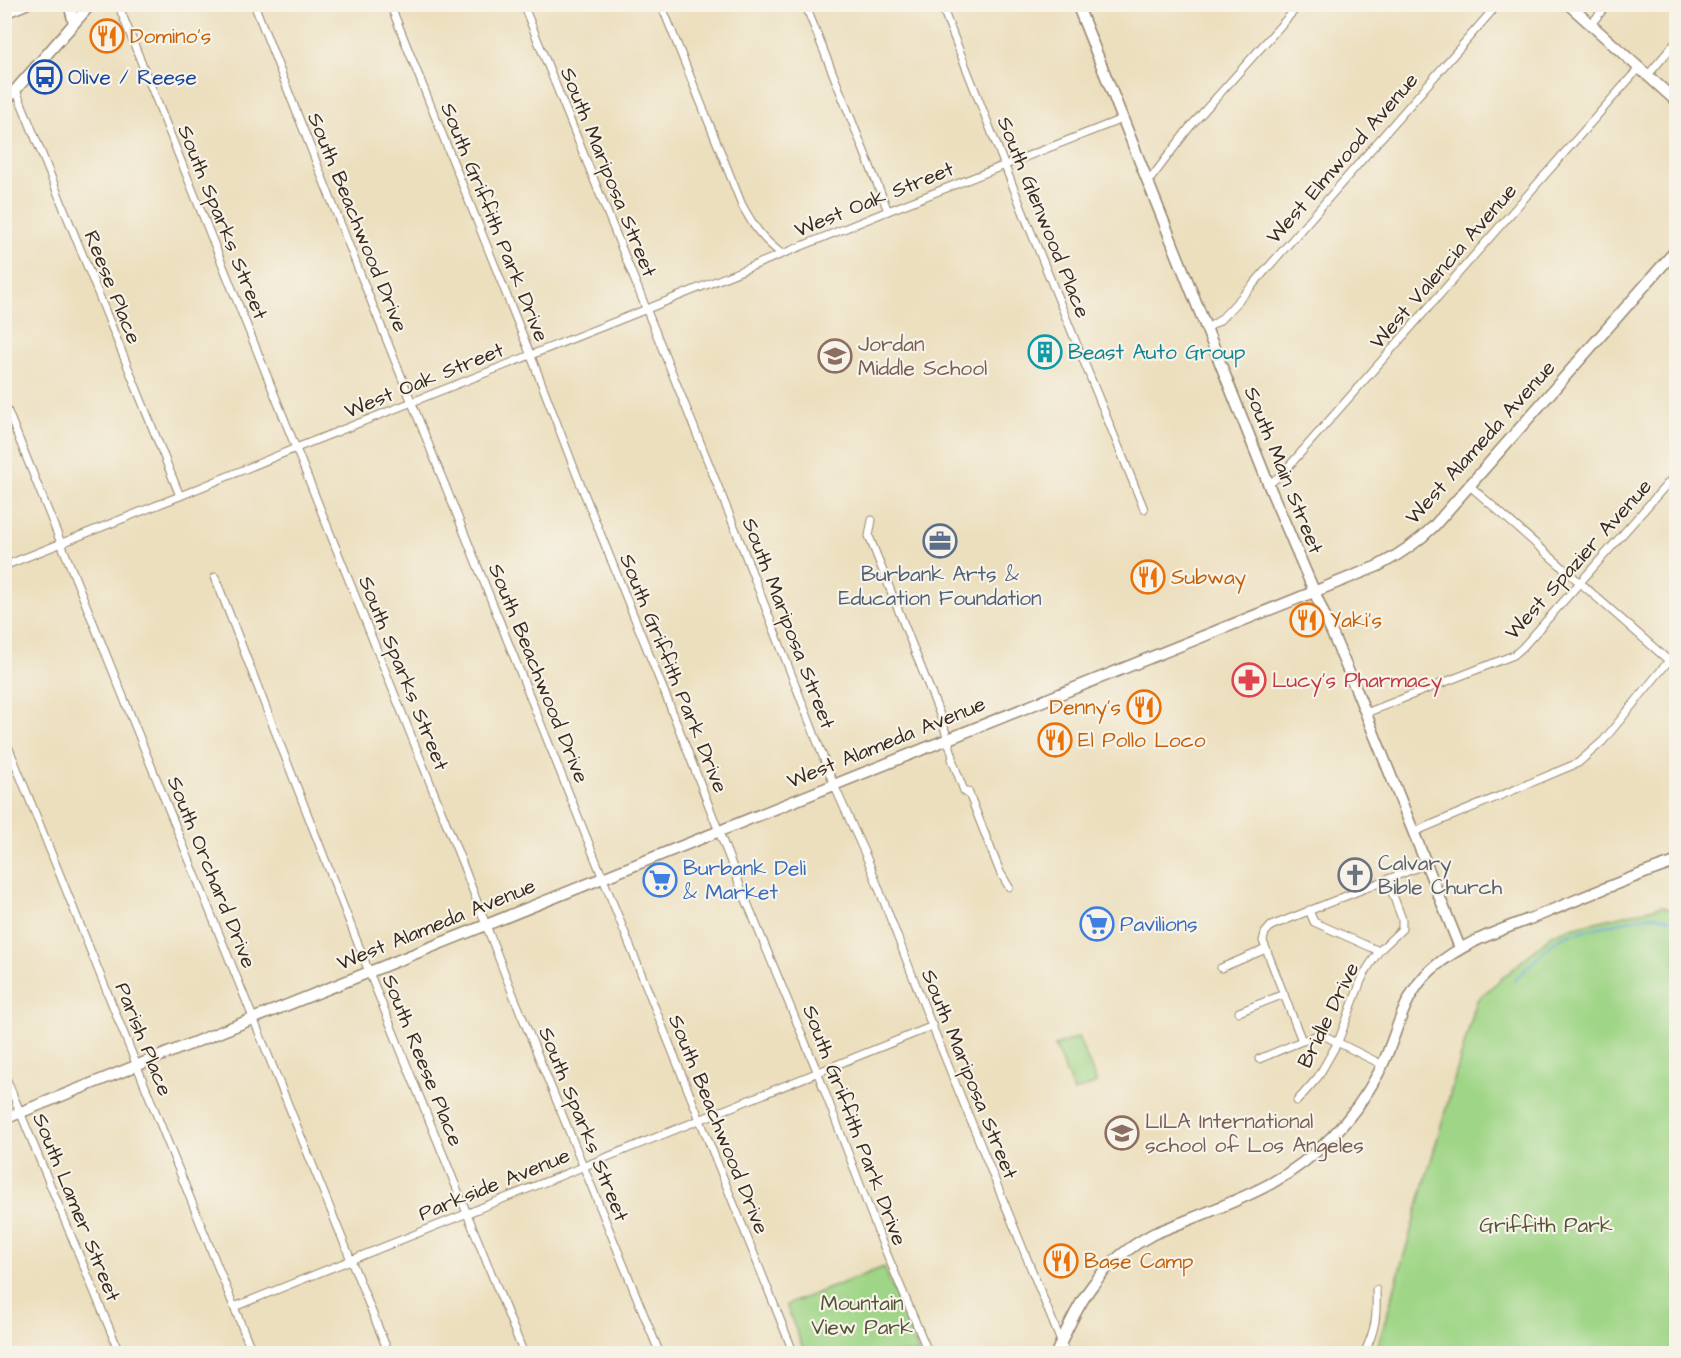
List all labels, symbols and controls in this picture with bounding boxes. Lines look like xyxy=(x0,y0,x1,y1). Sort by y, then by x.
restaurant icon: Domino's xyxy=(89,18,125,54)
place label: Domino's xyxy=(130,22,211,51)
bus stop icon: Olive / Reese xyxy=(27,59,63,95)
place label: Olive / Reese xyxy=(68,63,197,92)
street label: South Mariposa Street xyxy=(552,63,664,282)
street label: West Elmwood Avenue xyxy=(1260,66,1425,250)
street label: South Griffith Park Drive xyxy=(433,98,556,346)
street label: South Beachwood Drive xyxy=(300,108,415,336)
street label: South Glenwood Place xyxy=(990,112,1097,322)
street label: South Sparks Street xyxy=(169,121,275,325)
street label: West Oak Street xyxy=(790,154,959,245)
street label: West Valencia Avenue xyxy=(1363,177,1524,356)
street label: Reese Place xyxy=(77,226,148,348)
place label: Jordan Middle School xyxy=(858,330,987,383)
building icon: Beast Auto Group xyxy=(1027,334,1063,370)
street label: West Oak Street xyxy=(340,335,509,426)
school or university icon: Jordan Middle School xyxy=(817,338,853,374)
place label: Beast Auto Group xyxy=(1068,338,1246,368)
street label: West Alameda Avenue xyxy=(1399,354,1562,531)
street label: South Main Street xyxy=(1237,382,1331,559)
street label: West Spazier Avenue xyxy=(1498,472,1659,647)
street label: South Mariposa Street xyxy=(734,513,842,734)
office icon: Burbank Arts & Education Foundation xyxy=(922,523,958,559)
street label: South Griffith Park Drive xyxy=(612,549,735,797)
street label: South Beachwood Drive xyxy=(481,559,596,787)
restaurant icon: Subway xyxy=(1130,559,1166,595)
place label: Burbank Arts & Education Foundation xyxy=(838,560,1042,613)
place label: Subway xyxy=(1171,563,1247,594)
street label: South Sparks Street xyxy=(350,572,456,776)
restaurant icon: Yaki's xyxy=(1289,602,1325,638)
place label: Yaki's xyxy=(1330,606,1382,635)
pharmacy icon: Lucy's Pharmacy xyxy=(1231,662,1267,698)
place label: Lucy's Pharmacy xyxy=(1272,666,1443,697)
street label: West Alameda Avenue xyxy=(783,689,990,796)
restaurant icon: Denny's xyxy=(1126,689,1162,725)
place label: Denny's xyxy=(1050,693,1121,724)
restaurant icon: El Pollo Loco xyxy=(1037,722,1073,758)
place label: El Pollo Loco xyxy=(1078,726,1206,755)
street label: South Orchard Drive xyxy=(160,772,263,973)
place label: Calvary Bible Church xyxy=(1378,849,1503,902)
place label: Burbank Deli & Market xyxy=(683,854,806,907)
church icon: Calvary Bible Church xyxy=(1337,857,1373,893)
supermarket icon: Burbank Deli & Market xyxy=(642,862,678,898)
street label: West Alameda Avenue xyxy=(333,871,540,978)
supermarket icon: Pavilions xyxy=(1079,906,1115,942)
place label: Pavilions xyxy=(1120,910,1197,939)
street label: Bridle Drive xyxy=(1290,958,1367,1073)
street label: South Mariposa Street xyxy=(913,965,1025,1184)
street label: South Reese Place xyxy=(375,970,470,1151)
street label: Parish Place xyxy=(108,978,179,1100)
street label: South Griffith Park Drive xyxy=(795,1001,914,1250)
street label: South Beachwood Drive xyxy=(661,1010,776,1238)
street label: South Sparks Street xyxy=(530,1023,636,1227)
place label: LILA International school of Los Angeles xyxy=(1145,1107,1364,1162)
street label: South Lamer Street xyxy=(25,1109,128,1306)
school or university icon: LILA International school of Los Angeles xyxy=(1104,1115,1140,1151)
street label: Parkside Avenue xyxy=(414,1141,574,1228)
park label: Griffith Park xyxy=(1479,1211,1613,1240)
restaurant icon: Base Camp xyxy=(1043,1243,1079,1279)
place label: Base Camp xyxy=(1084,1247,1194,1277)
park label: Mountain View Park xyxy=(811,1289,913,1342)

